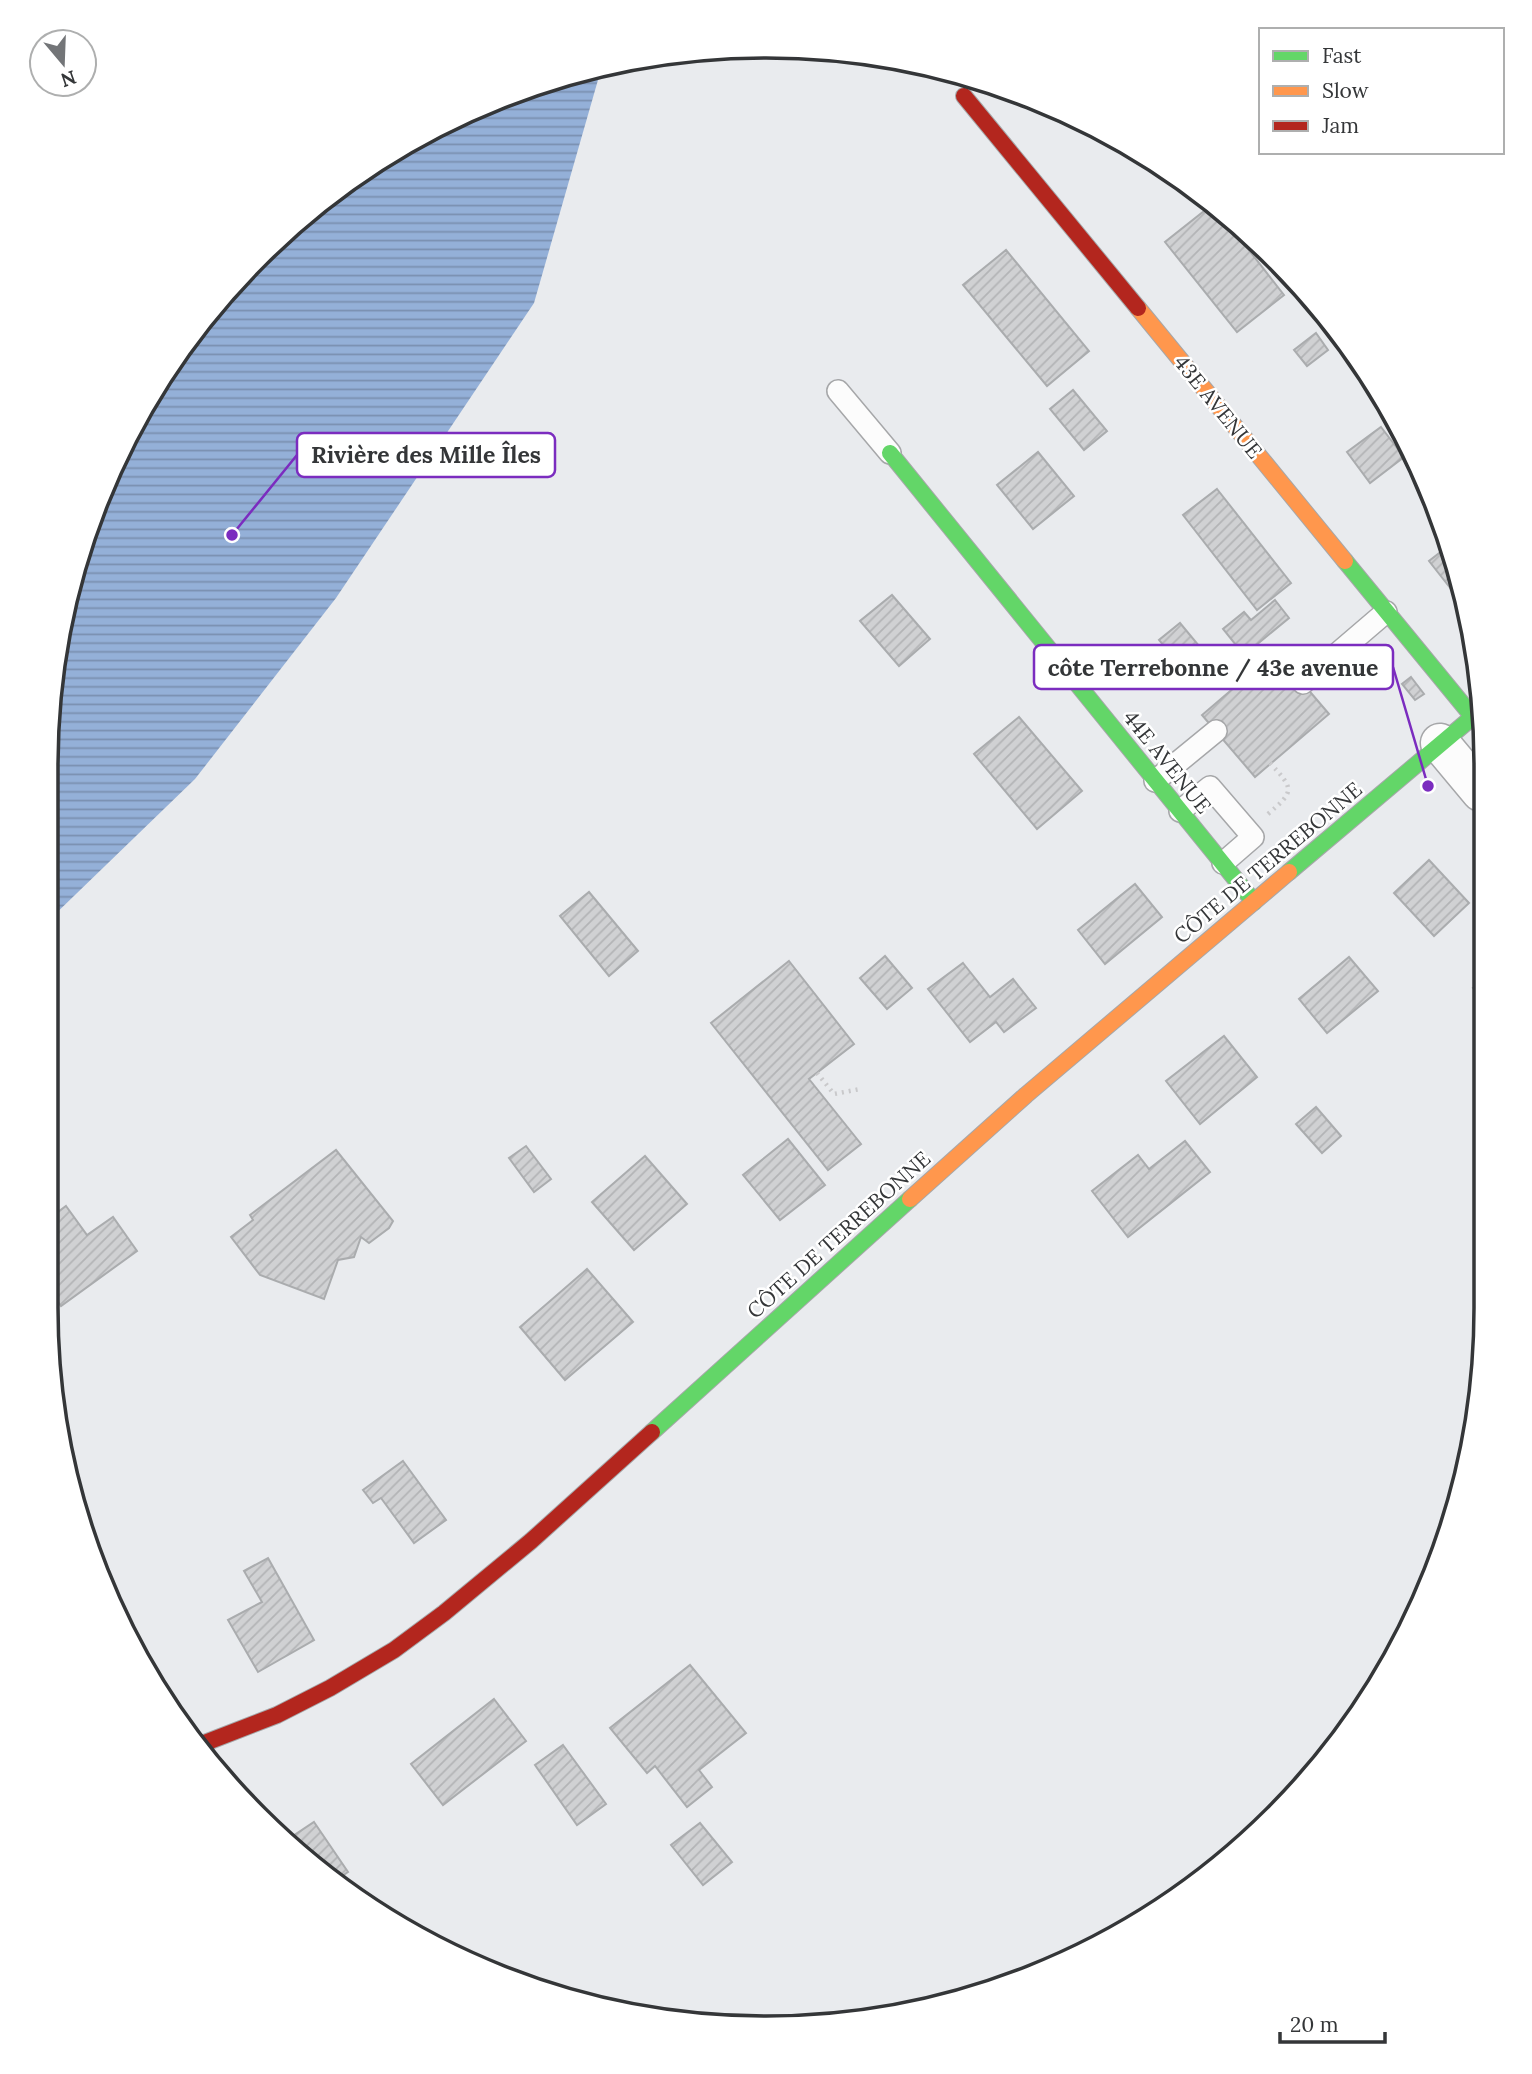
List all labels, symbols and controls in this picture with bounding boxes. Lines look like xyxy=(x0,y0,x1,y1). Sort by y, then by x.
north arrow xyxy=(28,28,98,98)
legend xyxy=(1259,28,1504,154)
text: Fast xyxy=(1322,42,1362,69)
text: N xyxy=(57,65,79,93)
text: Slow xyxy=(1322,77,1369,104)
text: Jam xyxy=(1321,112,1359,139)
street label: 43E AVENUE xyxy=(1168,349,1268,464)
callout: Rivière des Mille Îles xyxy=(297,433,555,477)
text: Rivière des Mille Îles xyxy=(311,440,541,469)
callout: côte Terrebonne / 43e avenue xyxy=(1034,645,1393,689)
text: côte Terrebonne / 43e avenue xyxy=(1048,653,1378,683)
street label: 44E AVENUE xyxy=(1117,704,1217,819)
street label: CÔTE DE TERREBONNE xyxy=(1168,776,1367,949)
street label: CÔTE DE TERREBONNE xyxy=(741,1145,936,1324)
scale bar xyxy=(1280,2000,1385,2044)
text: 20 m xyxy=(1290,2011,1339,2038)

